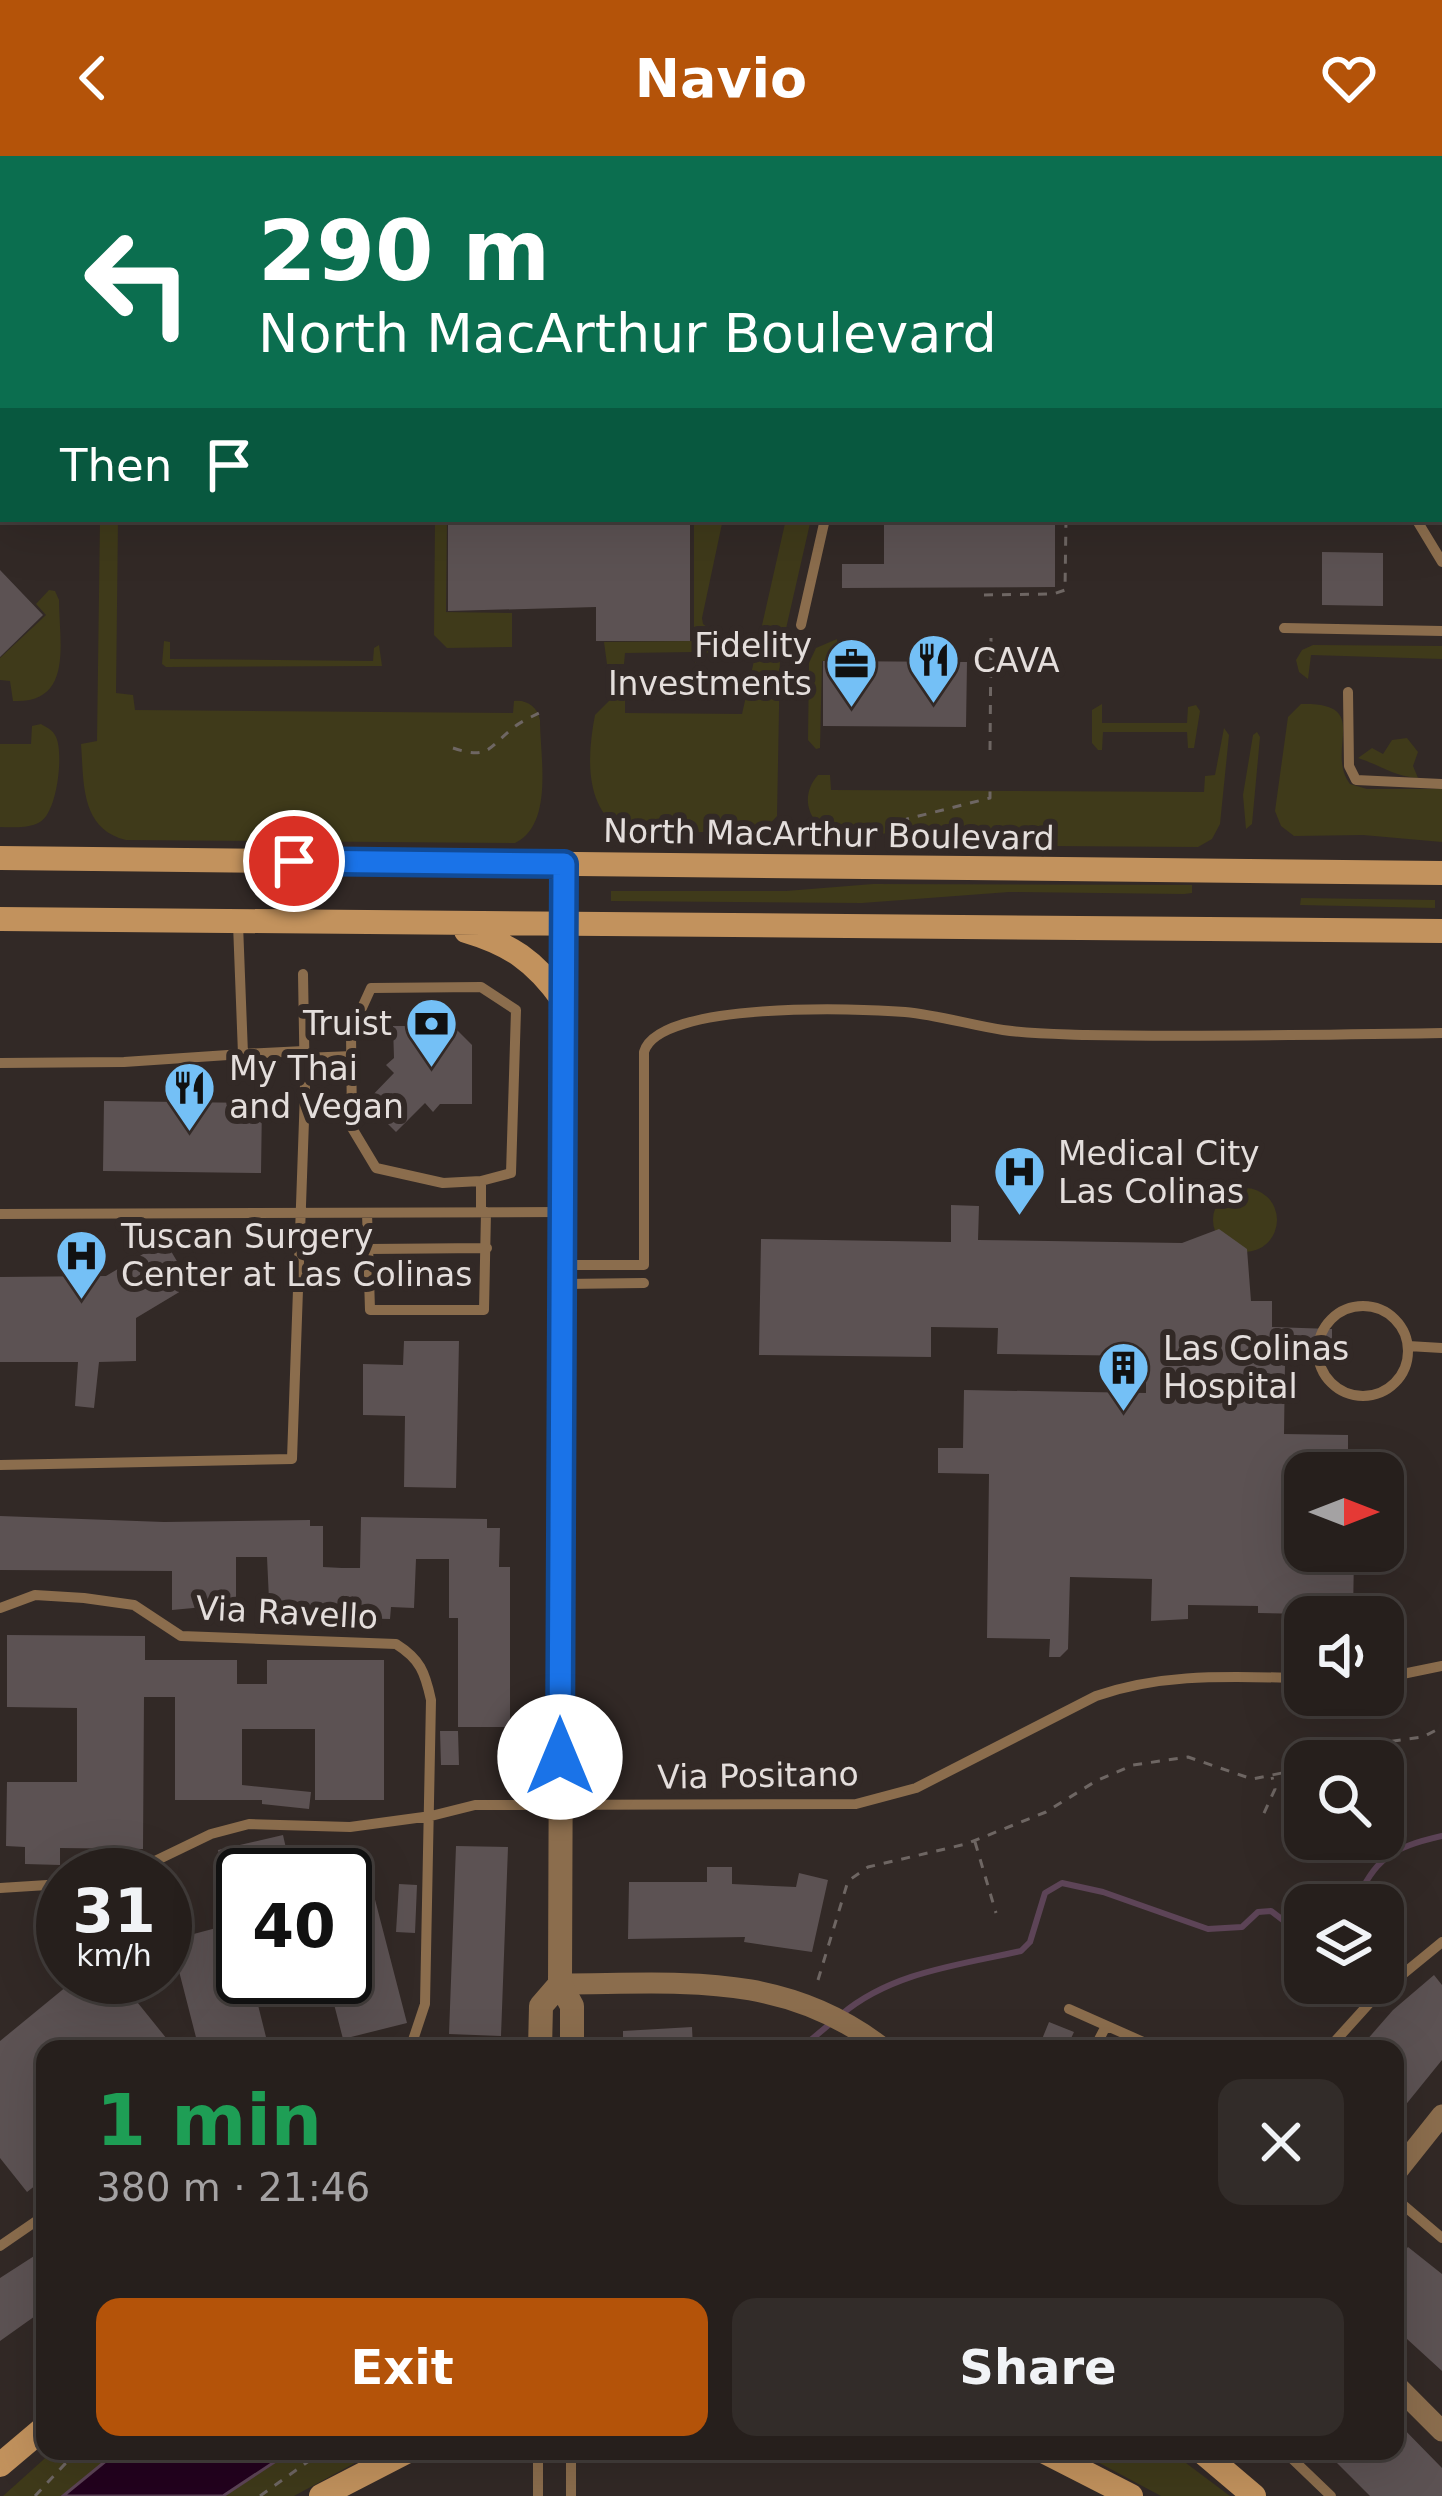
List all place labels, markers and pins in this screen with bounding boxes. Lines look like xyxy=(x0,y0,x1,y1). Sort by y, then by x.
place label: Fidelity Investments xyxy=(608,626,812,703)
restaurant icon: CAVA xyxy=(906,632,962,706)
office icon: Fidelity Investments xyxy=(823,636,879,710)
place label: CAVA xyxy=(973,641,1060,680)
pin xyxy=(243,810,345,912)
bank icon: Truist xyxy=(403,995,459,1069)
place label: Truist xyxy=(302,1004,392,1043)
place label: My Thai and Vegan xyxy=(229,1049,404,1126)
restaurant icon: My Thai and Vegan xyxy=(162,1059,218,1133)
place label: Medical City Las Colinas xyxy=(1058,1134,1260,1211)
hospital icon: Medical City Las Colinas xyxy=(991,1144,1047,1218)
place label: Tuscan Surgery Center at Las Colinas xyxy=(120,1217,472,1294)
hospital icon: Tuscan Surgery Center at Las Colinas xyxy=(54,1227,110,1301)
place label: Las Colinas Hospital xyxy=(1163,1329,1349,1406)
building icon: Las Colinas Hospital xyxy=(1096,1339,1152,1413)

